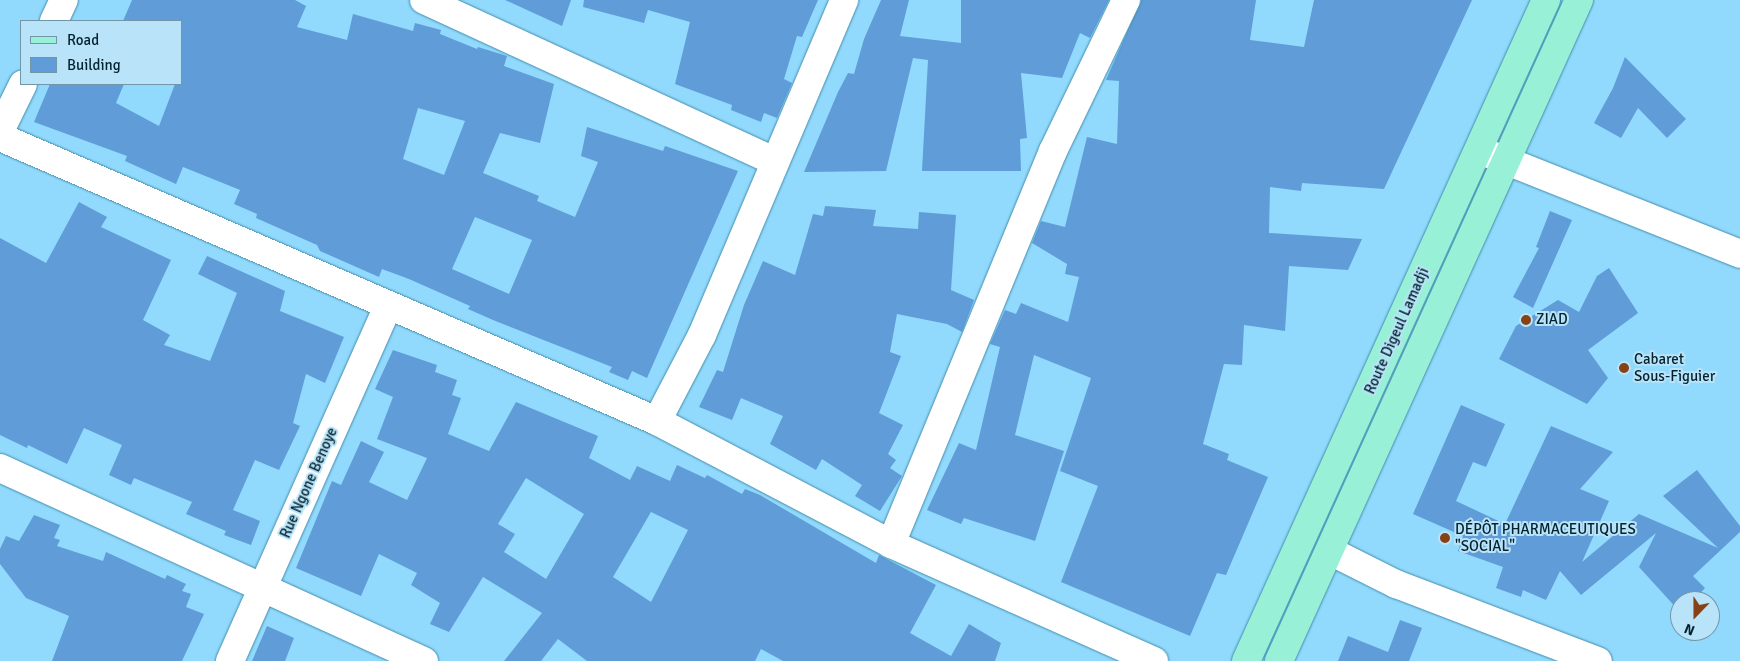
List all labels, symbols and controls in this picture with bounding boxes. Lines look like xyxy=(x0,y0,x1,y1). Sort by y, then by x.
legend xyxy=(20,20,182,85)
text: Road xyxy=(67,31,99,49)
text: Building xyxy=(67,56,121,74)
street label: Route Digeul Lamadji xyxy=(1361,265,1433,397)
place label: ZIAD xyxy=(1536,311,1568,329)
marker: ZIAD xyxy=(1520,314,1532,326)
place label: Cabaret Sous-Figuier xyxy=(1634,350,1715,385)
marker: Cabaret Sous-Figuier xyxy=(1618,362,1630,374)
street label: Rue Ngone Benoye xyxy=(277,425,341,541)
place label: DÉPÔT PHARMACEUTIQUES "SOCIAL" xyxy=(1455,520,1636,555)
marker: DÉPÔT PHARMACEUTIQUES "SOCIAL" xyxy=(1439,532,1451,544)
north arrow xyxy=(1670,591,1720,641)
text: N xyxy=(1682,620,1697,639)

